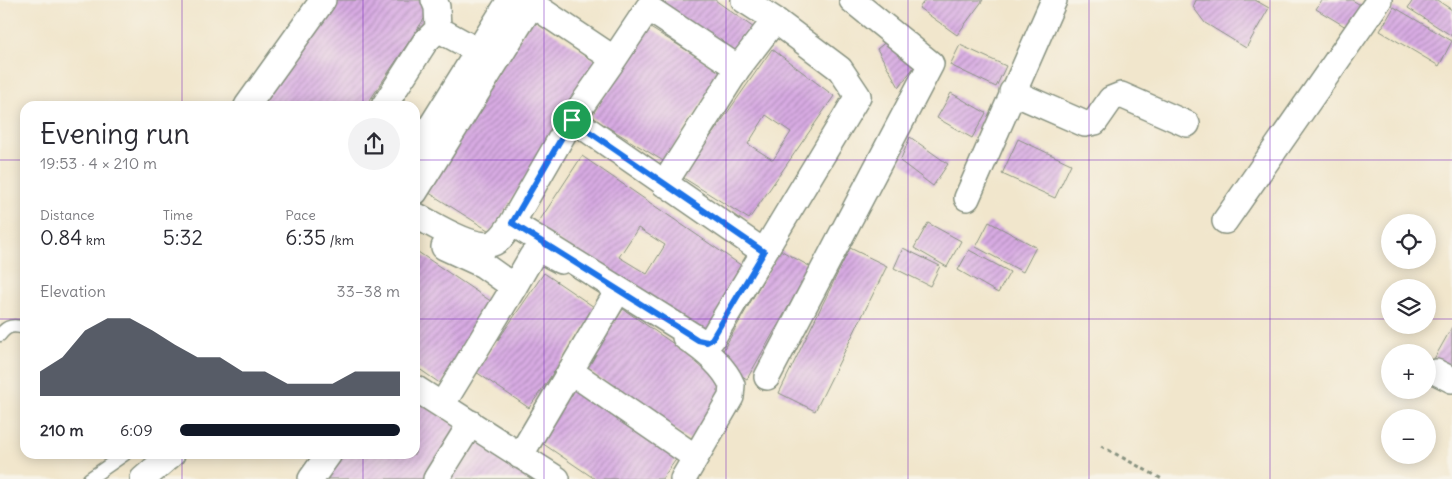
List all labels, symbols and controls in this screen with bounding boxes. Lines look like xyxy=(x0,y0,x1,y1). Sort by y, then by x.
pin xyxy=(551,99,593,141)
icon: arrive xyxy=(558,106,586,134)
text: Evening run xyxy=(40,116,190,152)
button: share xyxy=(348,118,400,170)
text: 19:53 · 4 × 210 m xyxy=(40,153,157,173)
text: Distance xyxy=(40,206,95,224)
text: Time xyxy=(163,206,193,224)
text: Pace xyxy=(285,206,316,224)
map controls xyxy=(1381,214,1436,464)
button: locate xyxy=(1381,214,1436,269)
text: 0.84 xyxy=(40,224,82,251)
text: 5:32 xyxy=(163,224,203,251)
text: 6:35 xyxy=(285,224,326,251)
text: km xyxy=(82,231,105,249)
text: /km xyxy=(326,231,354,249)
button: layers xyxy=(1381,279,1436,334)
text: Elevation xyxy=(40,281,106,301)
text: 33–38 m xyxy=(337,281,400,301)
button: + xyxy=(1381,344,1436,399)
button: − xyxy=(1381,409,1436,464)
text: 210 m xyxy=(40,420,84,440)
text: 6:09 xyxy=(120,420,153,440)

